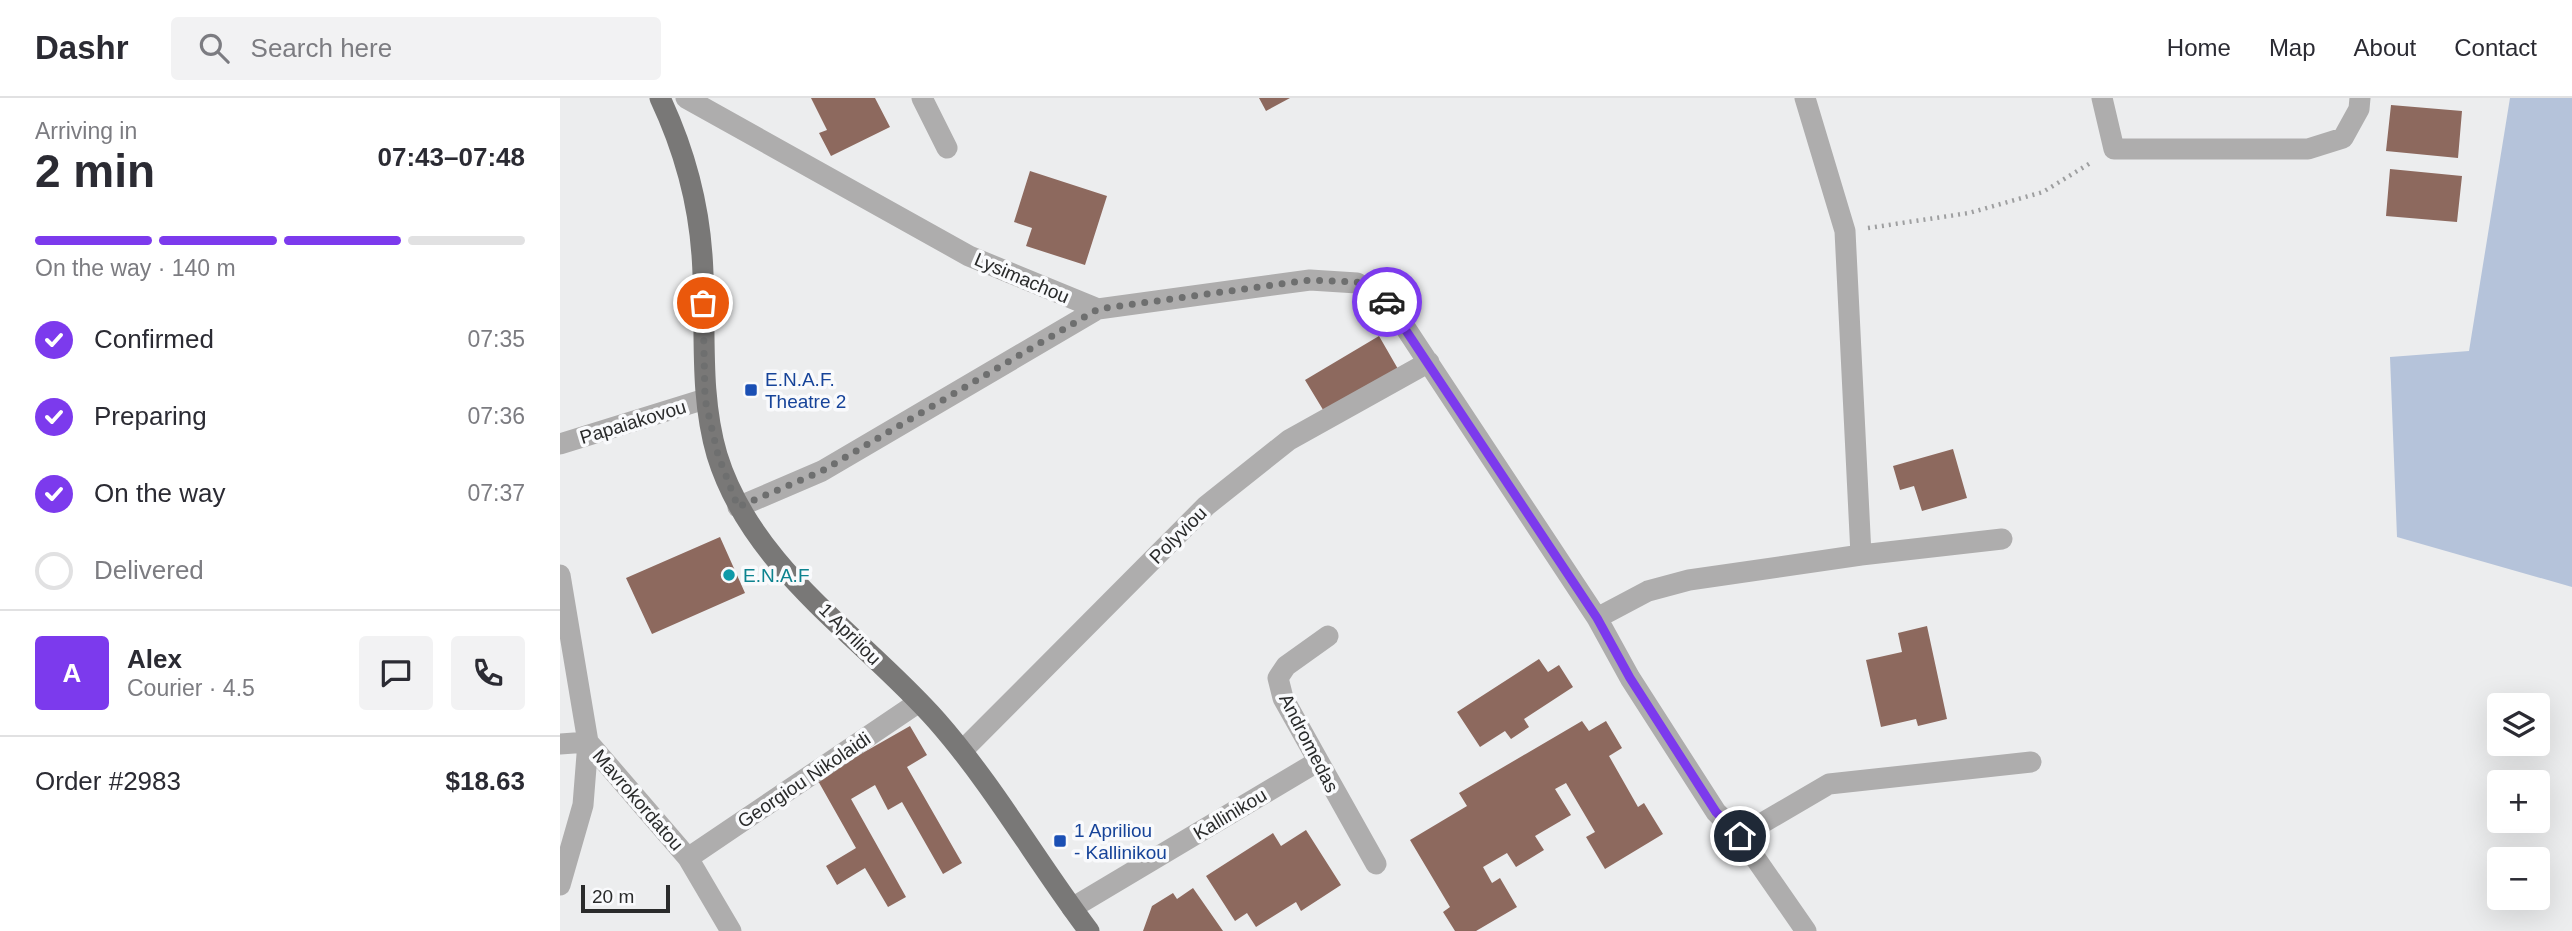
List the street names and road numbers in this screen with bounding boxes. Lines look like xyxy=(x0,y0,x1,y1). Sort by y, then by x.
street label: Lysimachou xyxy=(972,249,1072,307)
street label: Papaiakovou xyxy=(577,396,689,448)
street label: Polyviou xyxy=(1145,502,1211,568)
street label: 1 Apriliou xyxy=(815,599,885,669)
street label: Andromedas xyxy=(1275,690,1343,796)
street label: Georgiou Nikolaidi xyxy=(734,728,874,832)
street label: Mavrokordatou xyxy=(589,745,687,855)
street label: Kallinikou xyxy=(1190,784,1270,844)

